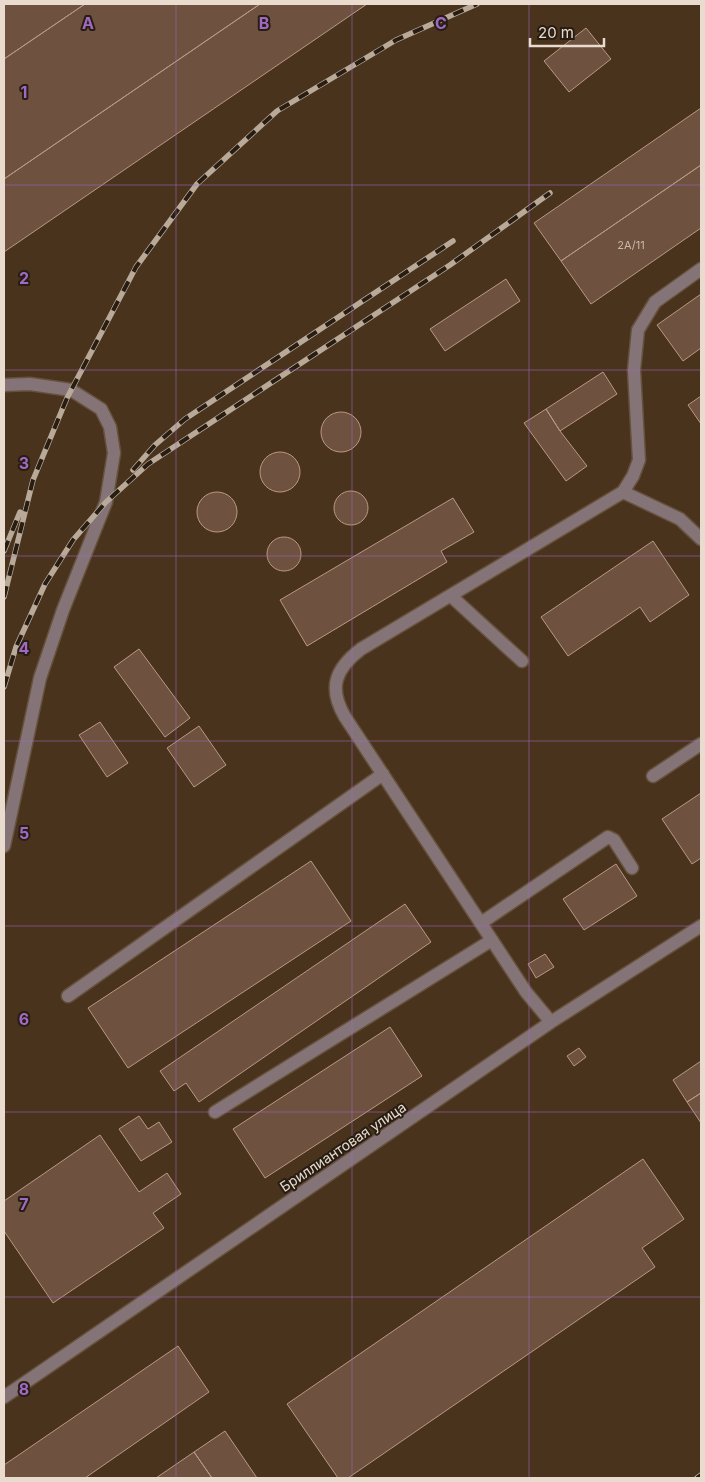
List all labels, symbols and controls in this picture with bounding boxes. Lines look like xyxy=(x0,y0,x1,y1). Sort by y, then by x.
text: A xyxy=(82,13,94,33)
text: B xyxy=(259,13,269,33)
text: C xyxy=(435,13,447,33)
scale bar xyxy=(530,15,604,47)
text: 20 m xyxy=(538,23,574,42)
text: 1 xyxy=(21,82,27,102)
house number: 2А/11 xyxy=(617,238,645,252)
text: 2 xyxy=(19,268,29,288)
text: 3 xyxy=(19,453,29,473)
text: 4 xyxy=(19,638,30,658)
text: 5 xyxy=(19,823,29,843)
text: 6 xyxy=(19,1009,29,1029)
street label: Бриллиантовая улица xyxy=(276,1098,409,1195)
text: 7 xyxy=(19,1194,29,1214)
text: 8 xyxy=(19,1379,29,1399)

